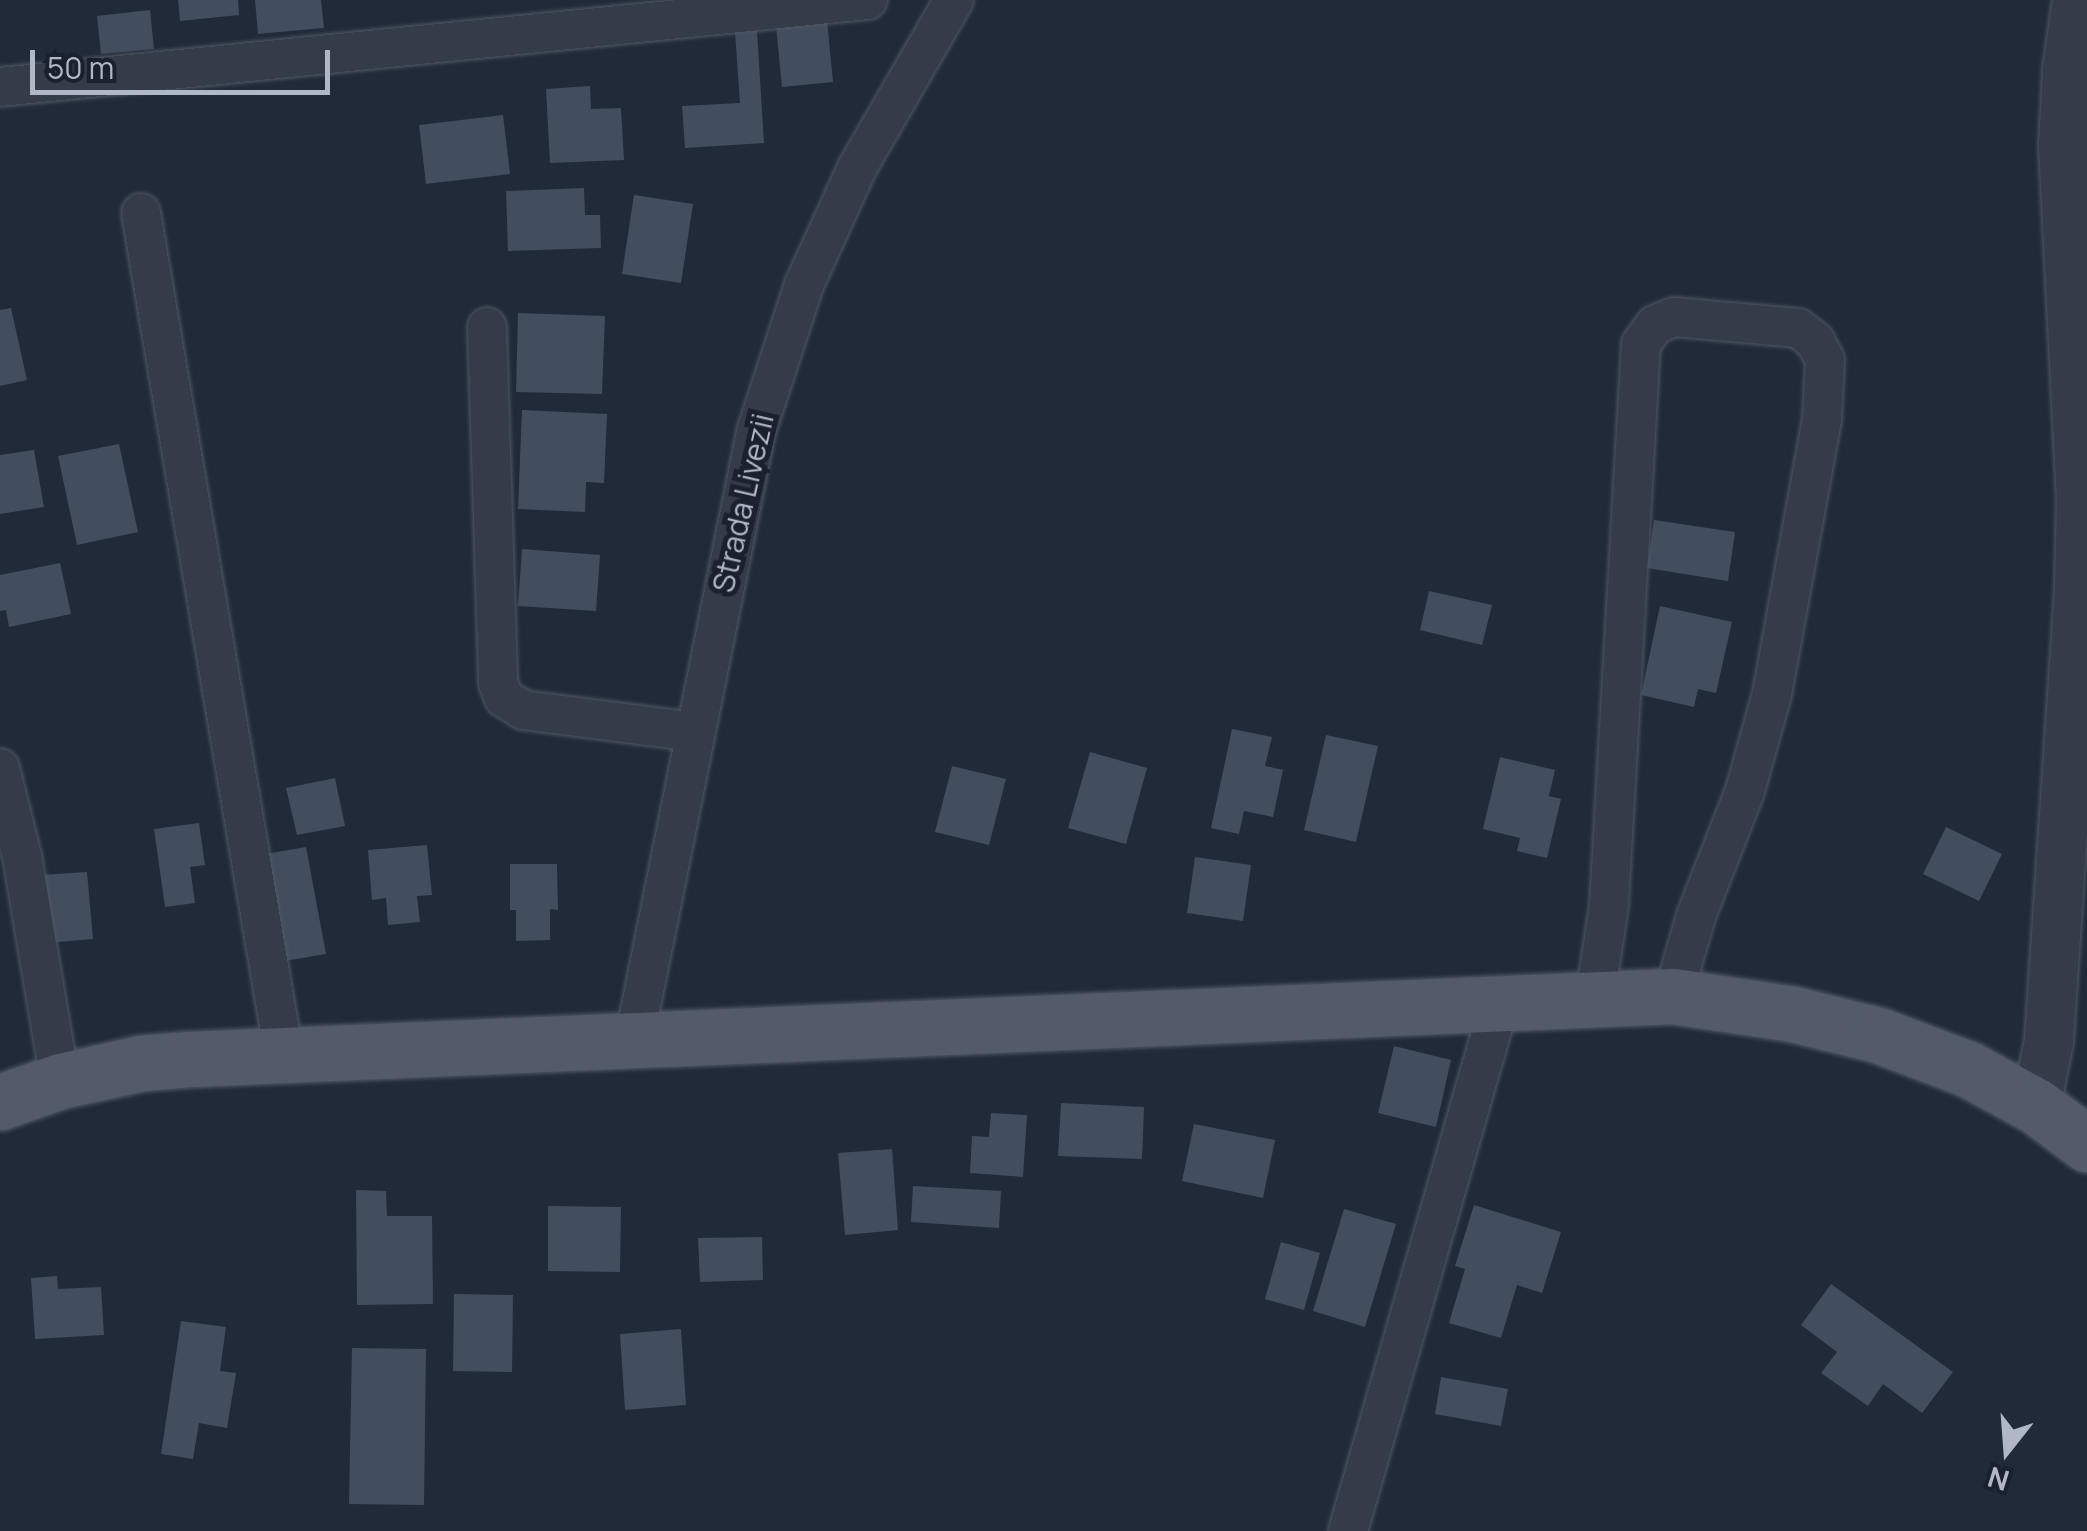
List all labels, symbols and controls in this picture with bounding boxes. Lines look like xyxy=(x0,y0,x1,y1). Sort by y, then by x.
scale bar xyxy=(35,30,335,92)
text: 50 m xyxy=(47,47,114,88)
street label: Strada Livezii xyxy=(705,410,781,596)
north arrow xyxy=(1957,1401,2057,1501)
text: N xyxy=(1983,1459,2013,1501)

